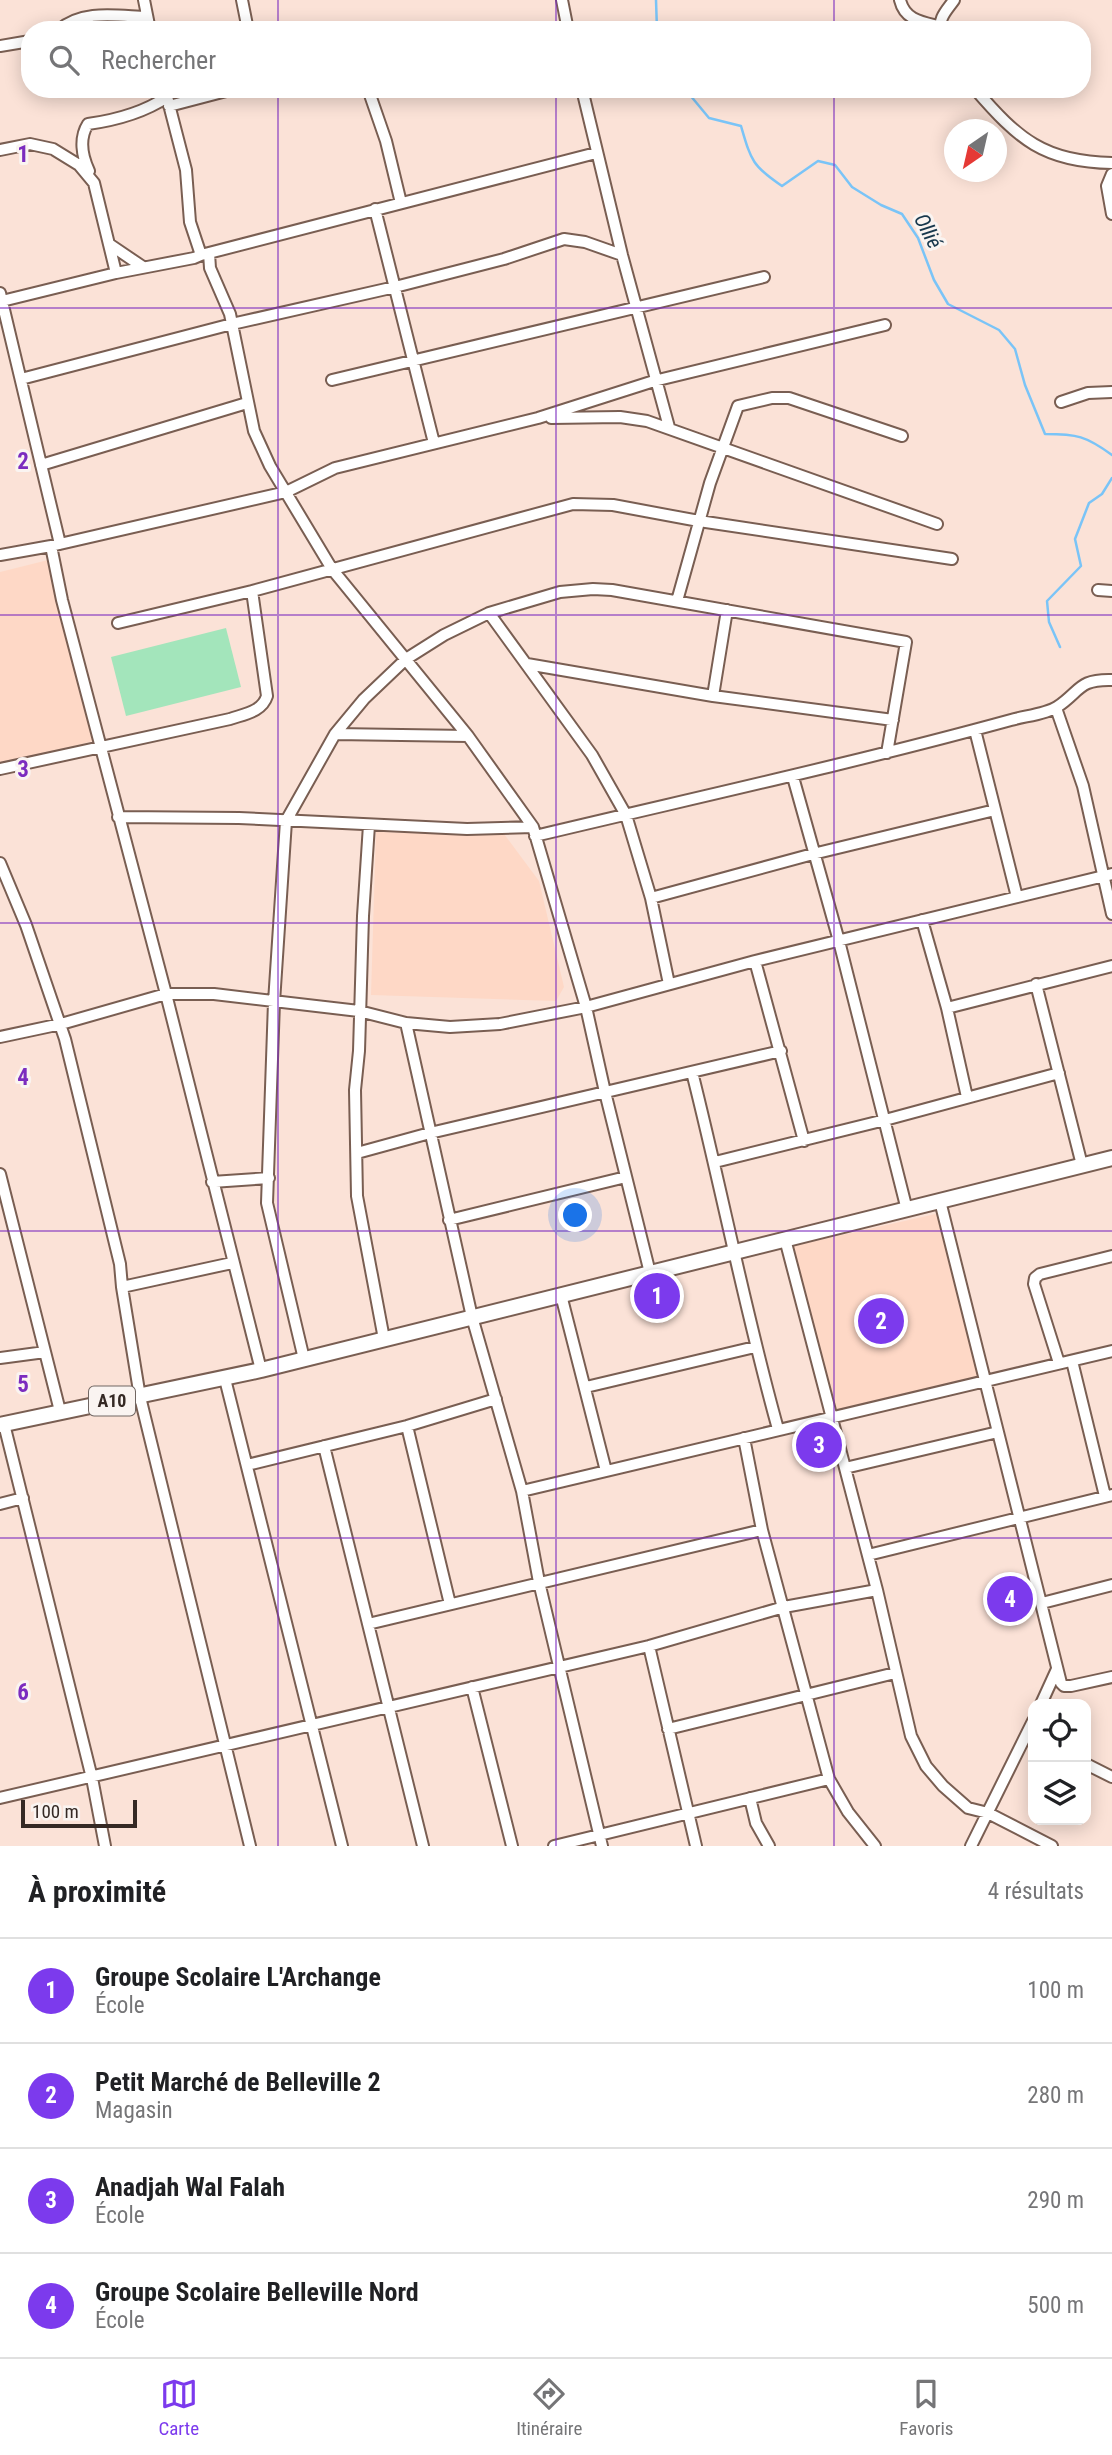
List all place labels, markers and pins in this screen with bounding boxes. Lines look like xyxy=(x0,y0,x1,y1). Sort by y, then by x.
pin: 1 xyxy=(634,1270,680,1322)
pin: 2 xyxy=(858,1295,904,1347)
pin: 3 xyxy=(796,1419,842,1471)
pin: 4 xyxy=(987,1573,1033,1625)

